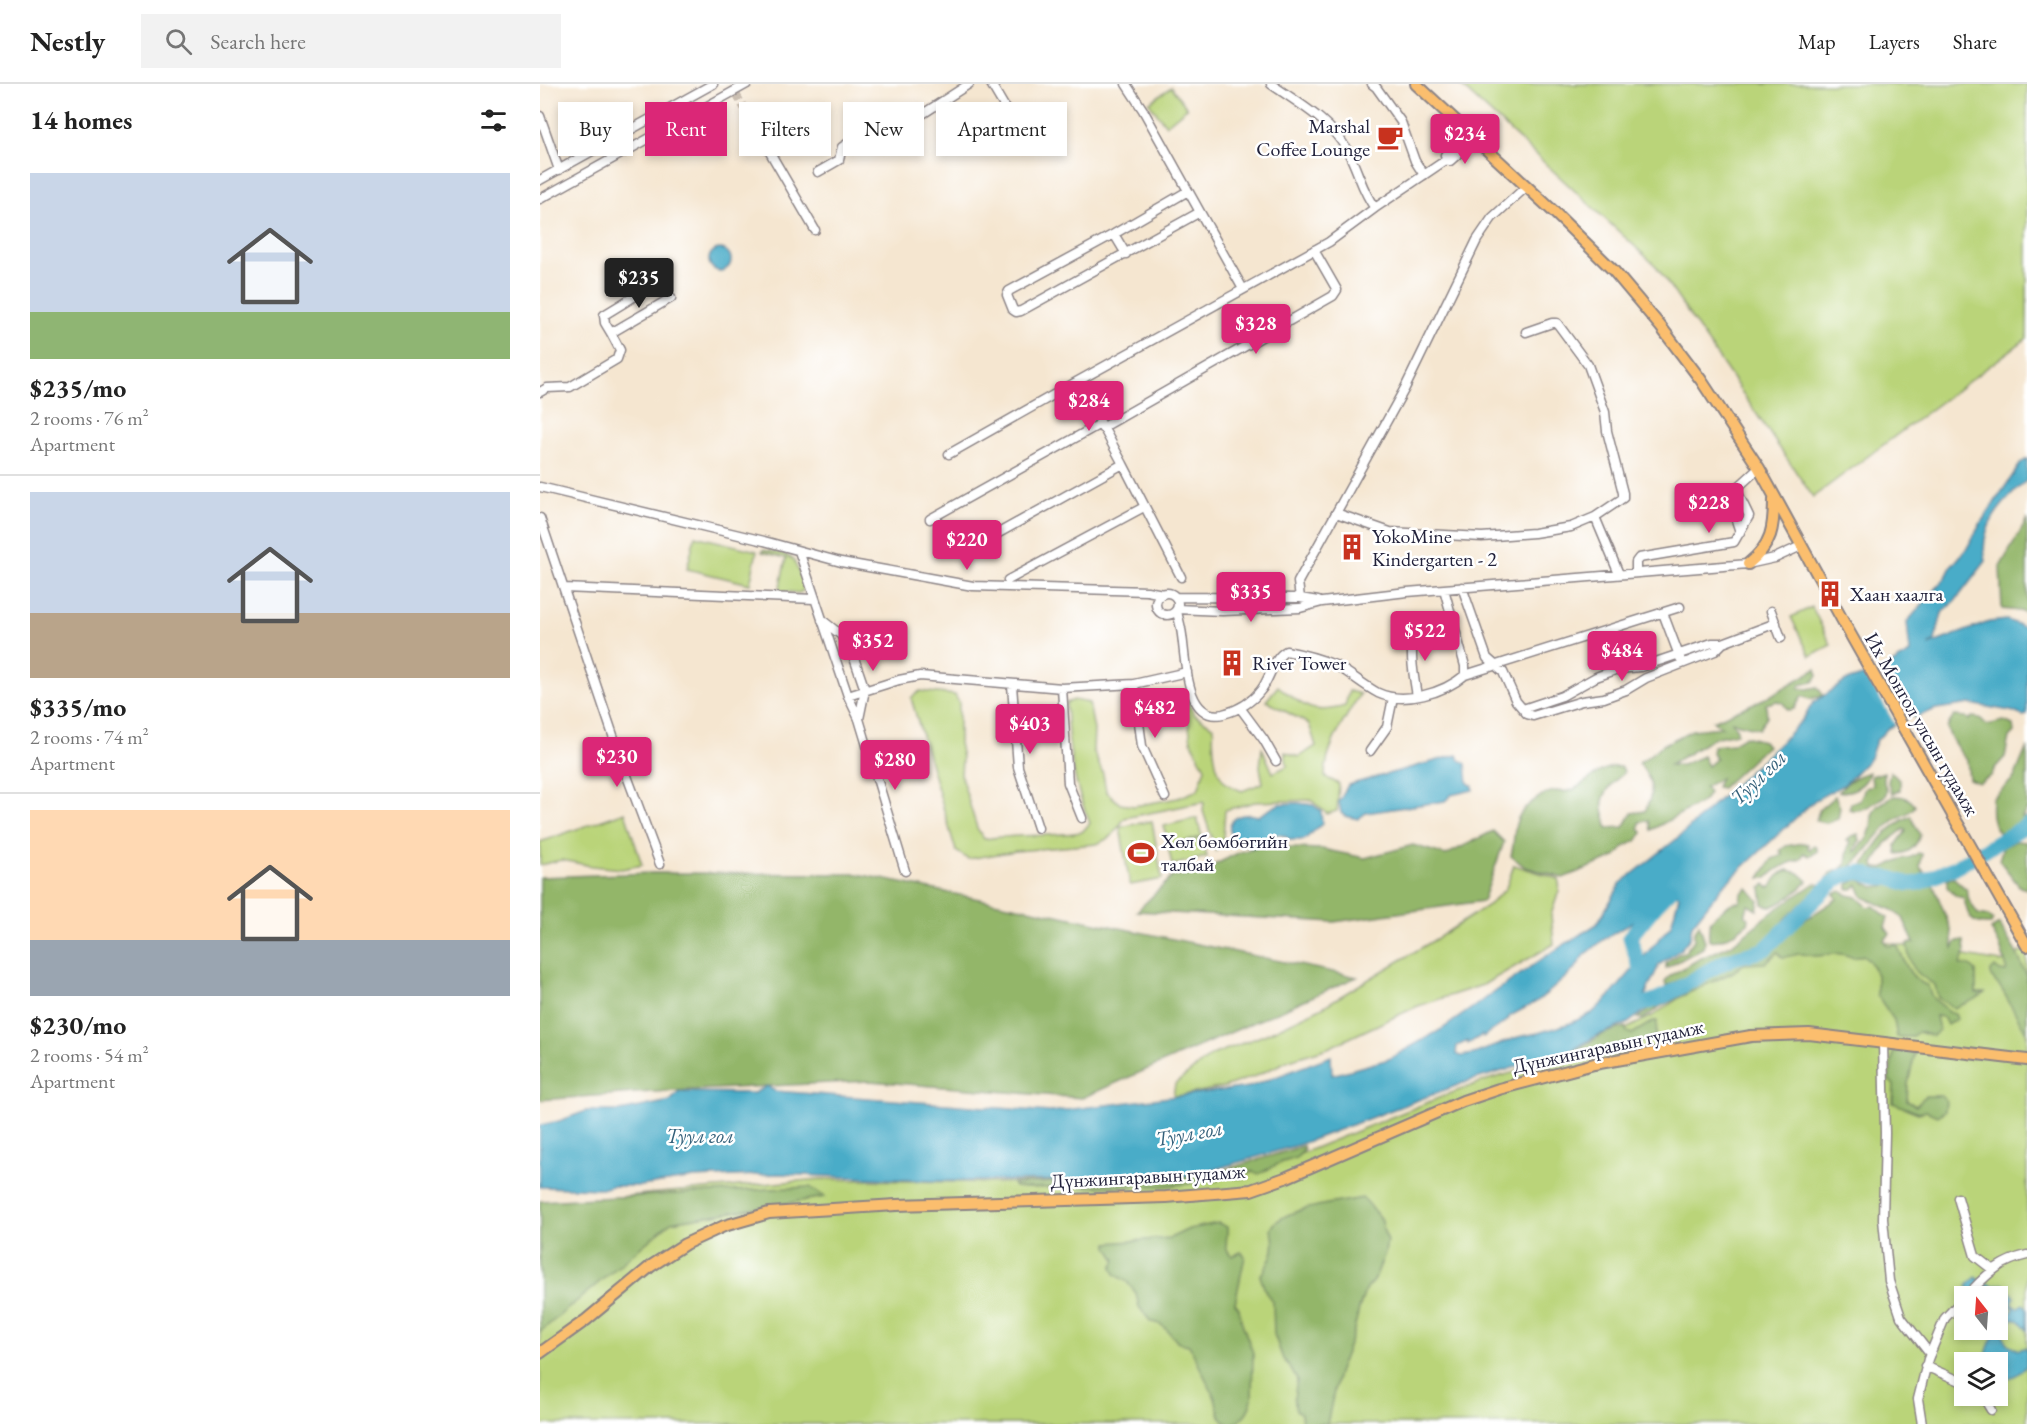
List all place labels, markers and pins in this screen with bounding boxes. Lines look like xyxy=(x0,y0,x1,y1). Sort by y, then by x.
place label: Marshal Coffee Lounge xyxy=(1256,113,1370,162)
pin: $234 xyxy=(1429,114,1501,165)
cafe icon: Marshal Coffee Lounge xyxy=(1375,122,1405,152)
pin: $235 xyxy=(603,258,675,309)
pin: $328 xyxy=(1220,304,1292,355)
pin: $284 xyxy=(1053,381,1125,432)
pin: $228 xyxy=(1673,483,1745,534)
pin: $220 xyxy=(931,520,1003,571)
place label: YokoMine Kindergarten - 2 xyxy=(1372,523,1497,572)
building icon: YokoMine Kindergarten - 2 xyxy=(1337,532,1367,562)
pin: $335 xyxy=(1215,572,1287,623)
building icon: Хаан хаалга xyxy=(1815,579,1845,609)
place label: Хаан хаалга xyxy=(1849,581,1943,607)
pin: $522 xyxy=(1389,611,1461,662)
pin: $352 xyxy=(837,621,909,672)
pin: $484 xyxy=(1586,631,1658,682)
building icon: River Tower xyxy=(1217,648,1247,678)
place label: River Tower xyxy=(1252,650,1347,676)
pin: $482 xyxy=(1119,688,1191,739)
pin: $403 xyxy=(994,704,1066,755)
pin: $230 xyxy=(581,737,653,788)
pin: $280 xyxy=(859,740,931,791)
place label: Хөл бөмбөгийн талбай xyxy=(1160,828,1288,877)
sports icon: Хөл бөмбөгийн талбай xyxy=(1126,838,1156,868)

